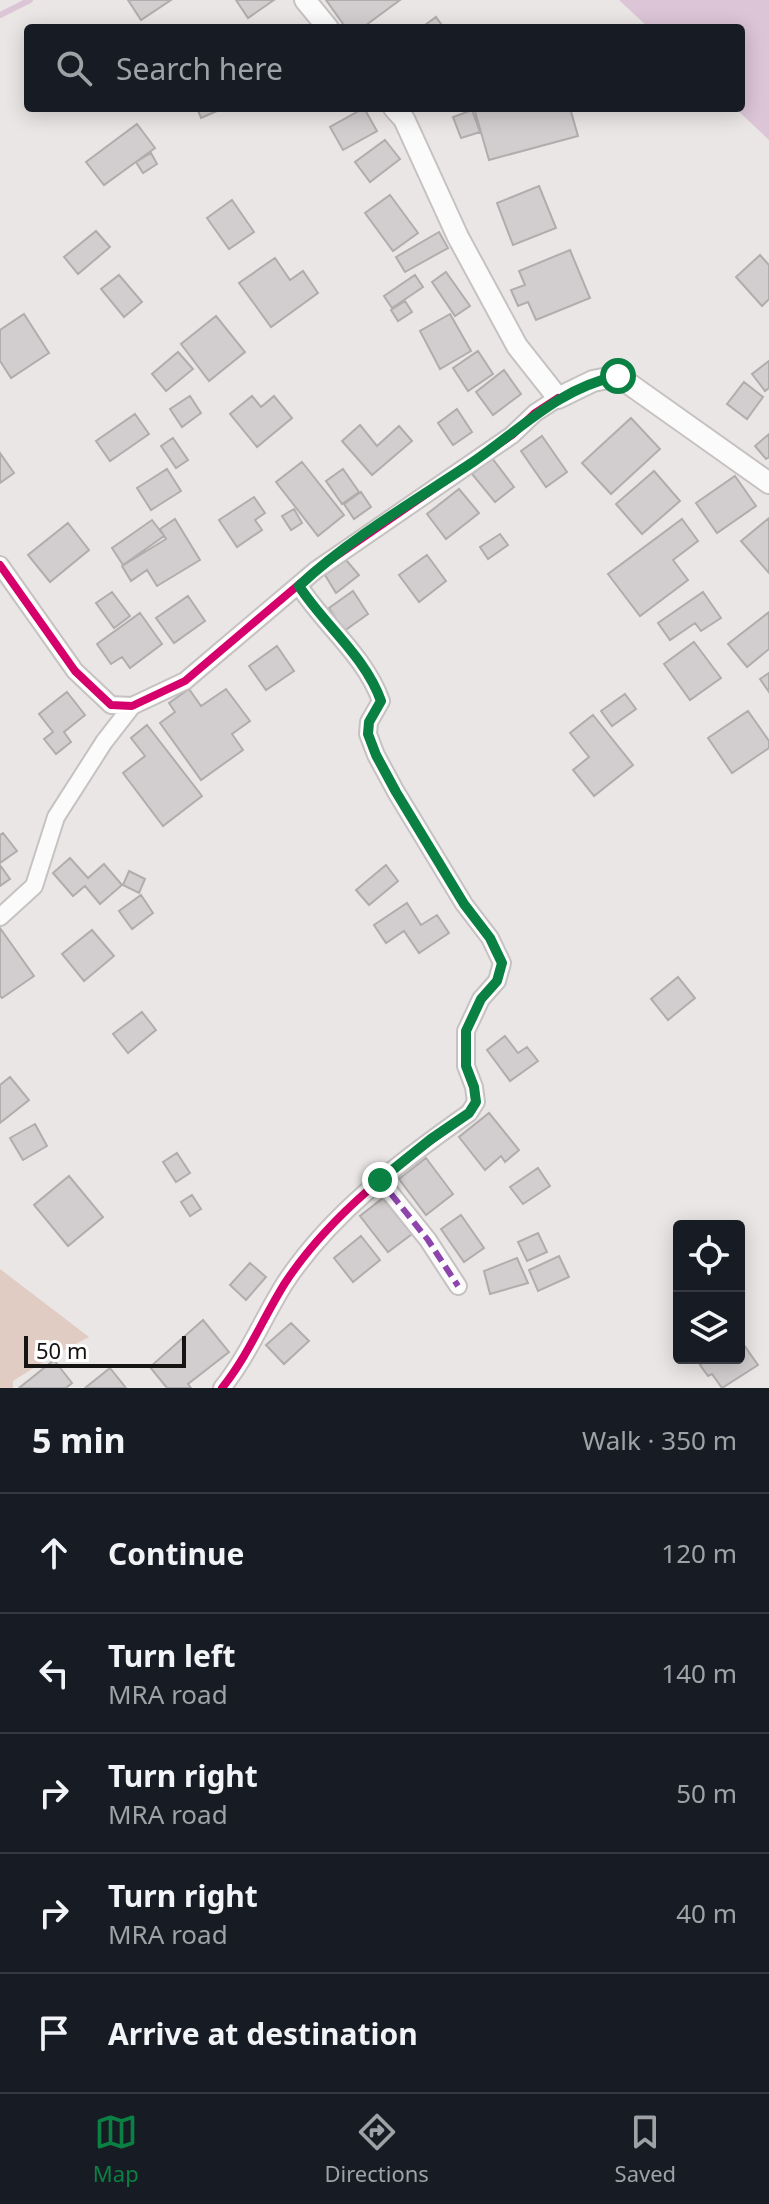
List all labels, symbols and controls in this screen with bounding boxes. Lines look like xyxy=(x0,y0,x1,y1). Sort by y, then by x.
search box xyxy=(24,24,745,112)
icon: search xyxy=(52,46,96,90)
text: Search here xyxy=(116,48,283,89)
route start xyxy=(600,358,636,394)
route end xyxy=(362,1162,398,1198)
map controls xyxy=(673,1220,745,1364)
button: locate xyxy=(673,1220,745,1292)
button: layers xyxy=(673,1292,745,1364)
scale bar xyxy=(24,1332,186,1368)
text: 50 m xyxy=(36,1335,87,1365)
text: 5 min xyxy=(32,1417,126,1463)
text: Walk · 350 m xyxy=(582,1422,737,1458)
icon: ahead xyxy=(32,1531,76,1575)
text: Continue xyxy=(108,1533,244,1574)
text: 120 m xyxy=(661,1535,737,1571)
text: Turn left xyxy=(108,1635,236,1676)
icon: left xyxy=(32,1651,76,1695)
text: 140 m xyxy=(661,1655,737,1691)
text: MRA road xyxy=(108,1676,228,1712)
text: Turn right xyxy=(108,1755,258,1796)
icon: right xyxy=(32,1771,76,1815)
text: 50 m xyxy=(676,1775,737,1811)
text: MRA road xyxy=(108,1796,228,1832)
text: Turn right xyxy=(108,1875,258,1916)
icon: right xyxy=(32,1891,76,1935)
text: 40 m xyxy=(676,1895,737,1931)
text: MRA road xyxy=(108,1916,228,1952)
icon: arrive xyxy=(32,2011,76,2055)
text: Arrive at destination xyxy=(108,2013,418,2054)
tab: Map xyxy=(93,2110,139,2188)
tab: Directions xyxy=(324,2110,429,2188)
tab: Saved xyxy=(615,2110,676,2188)

